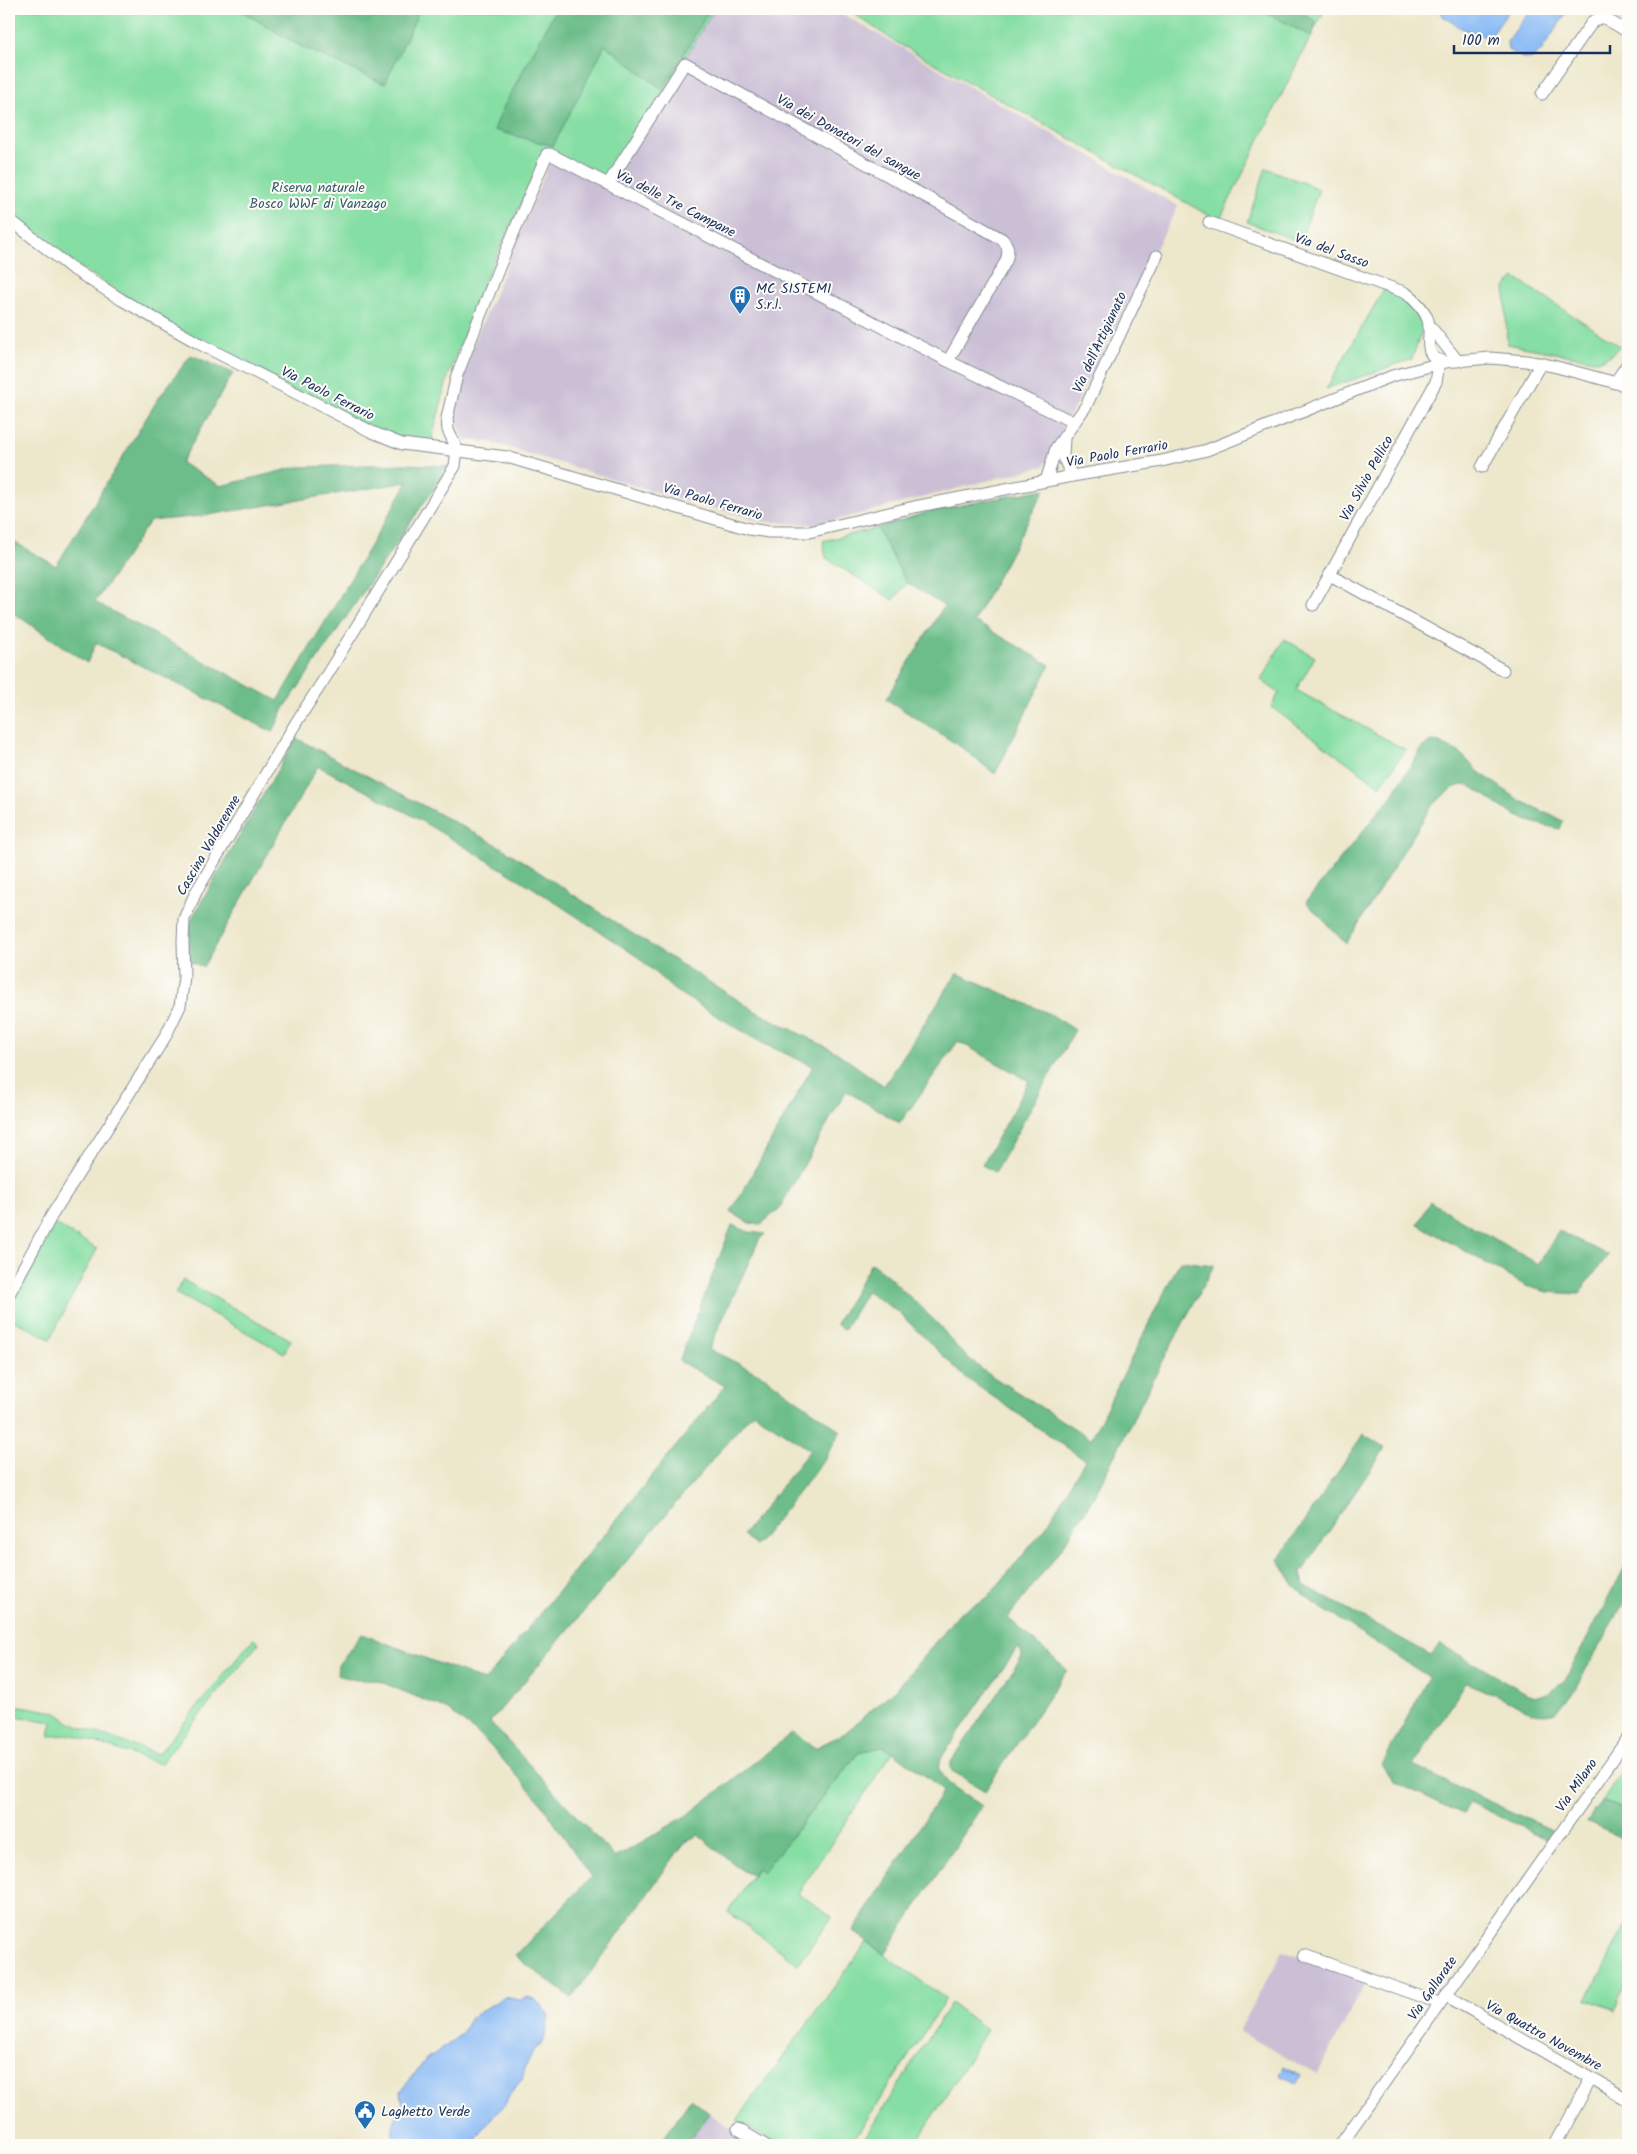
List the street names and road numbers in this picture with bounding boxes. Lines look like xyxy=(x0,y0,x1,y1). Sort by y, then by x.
street label: Via dei Donatori del sangue xyxy=(772,89,925,187)
street label: Via delle Tre Campane xyxy=(612,164,740,244)
street label: Via del Sasso xyxy=(1291,227,1372,275)
street label: Via dell'Artigianato xyxy=(1067,288,1133,397)
street label: Via Paolo Ferrario xyxy=(277,361,378,427)
street label: Via Silvio Pellico xyxy=(1334,432,1400,525)
street label: Via Paolo Ferrario xyxy=(1065,434,1170,474)
street label: Via Paolo Ferrario xyxy=(660,477,765,527)
street label: Cascina Valdarenne xyxy=(171,790,247,900)
street label: Via Milano xyxy=(1550,1754,1603,1817)
street label: Via Gallarate xyxy=(1402,1951,1464,2025)
street label: Via Quattro Novembre xyxy=(1481,1995,1606,2077)

